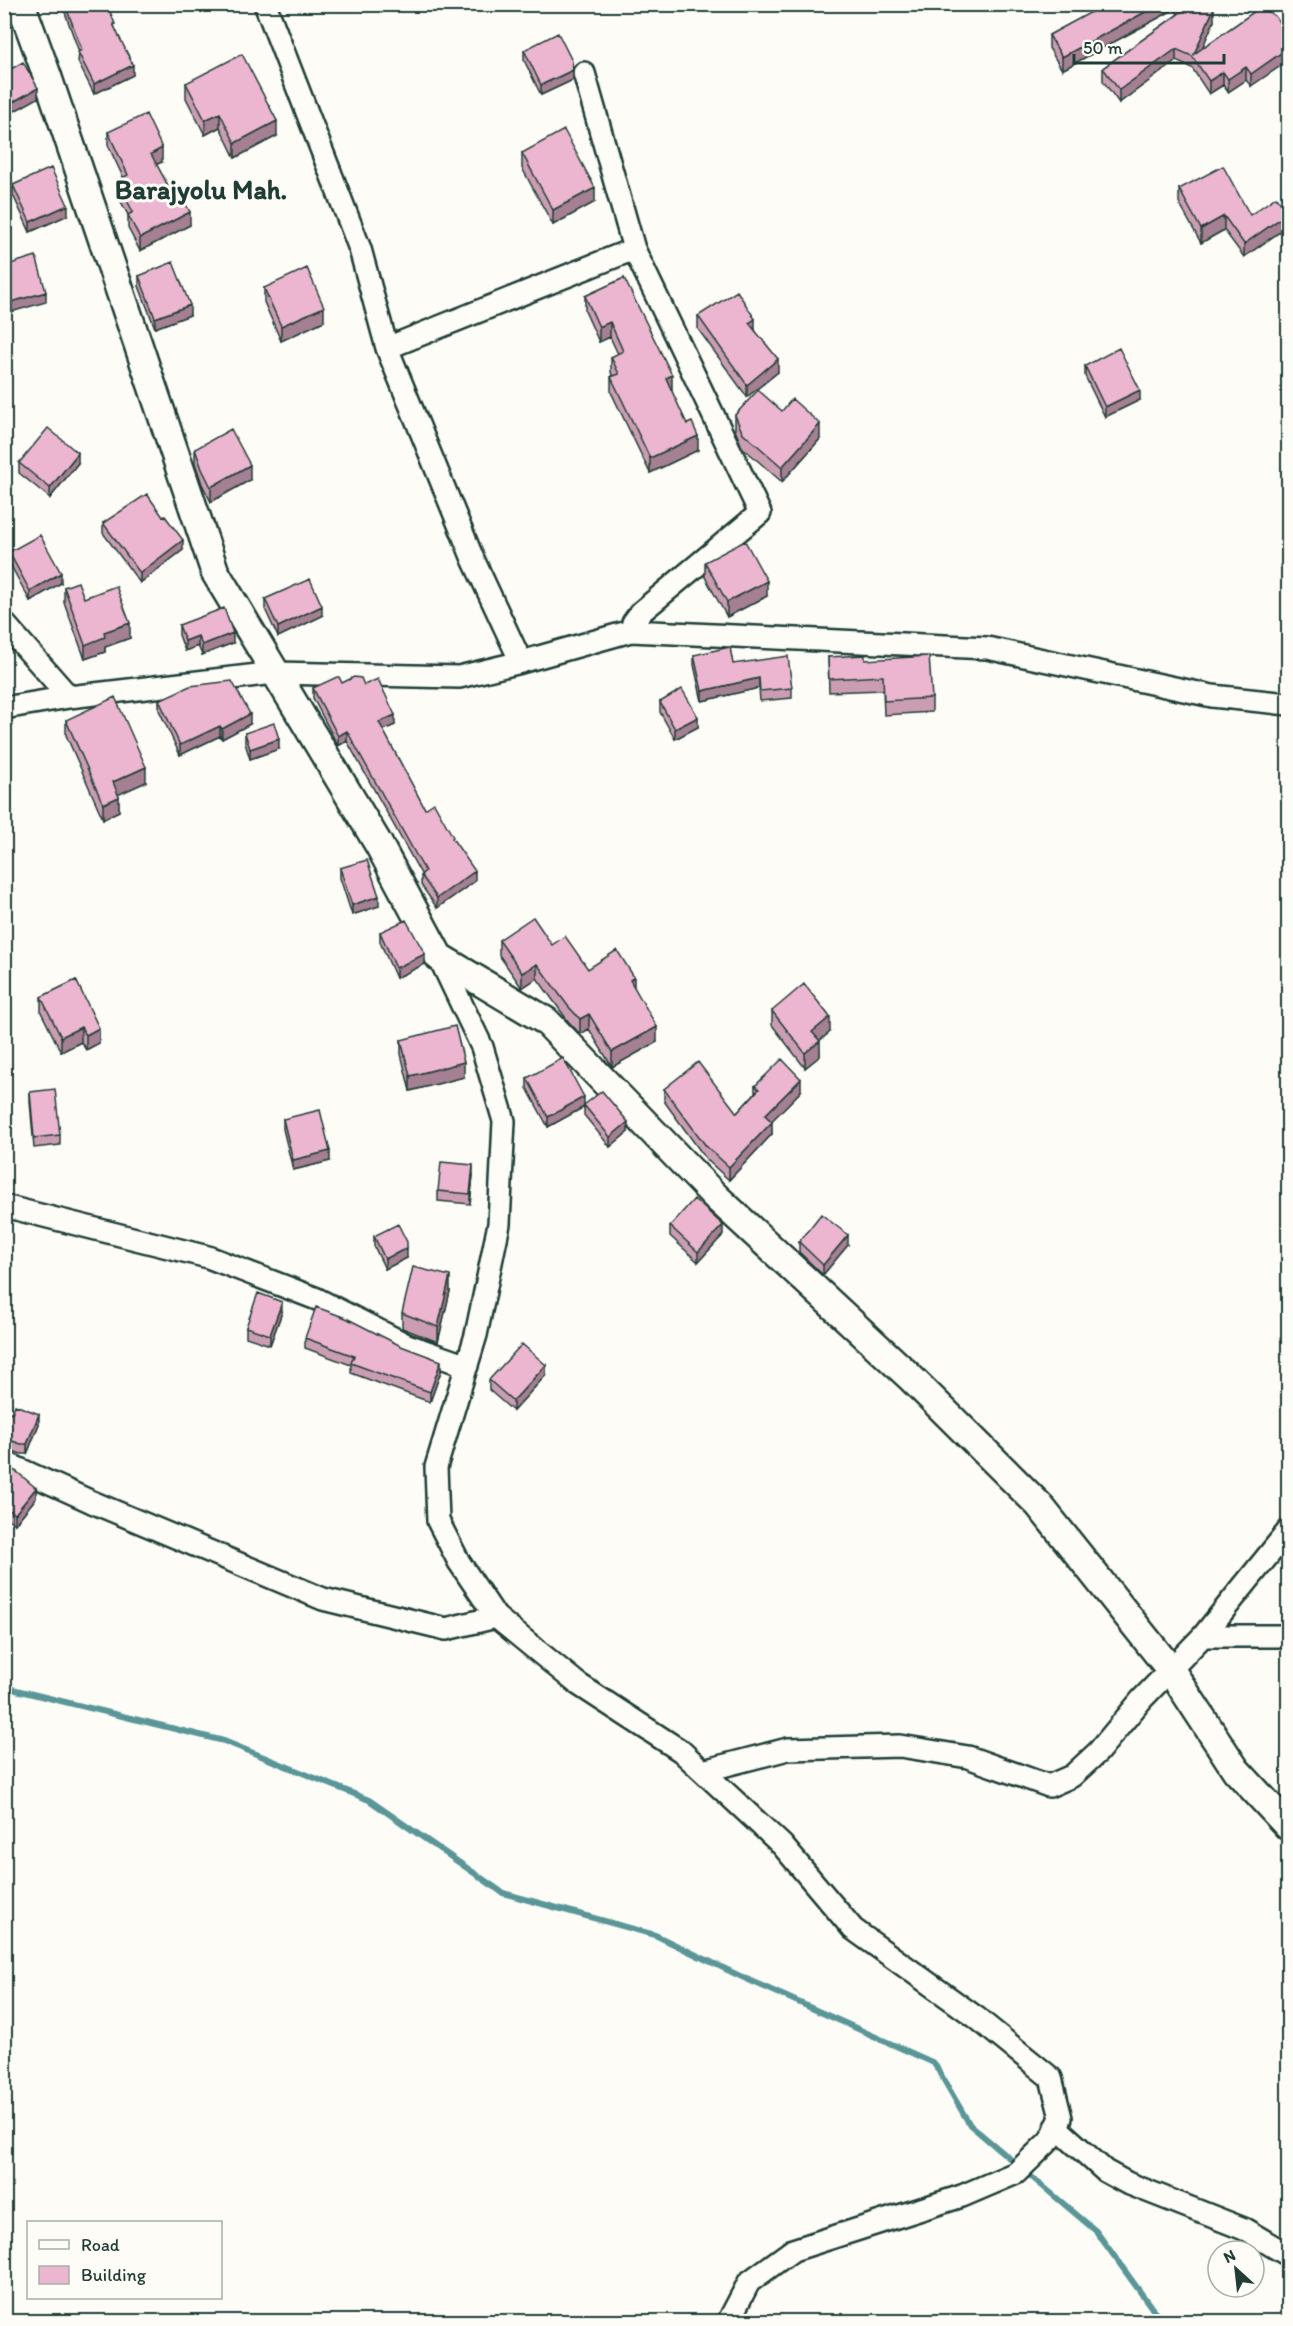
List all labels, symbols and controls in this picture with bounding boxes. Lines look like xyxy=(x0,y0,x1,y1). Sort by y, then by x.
scale bar xyxy=(1074,27,1224,65)
text: 50 m xyxy=(1083,37,1123,59)
district label: Barajyolu Mah. xyxy=(115,173,287,206)
legend xyxy=(27,2221,222,2299)
text: Road xyxy=(81,2234,120,2256)
north arrow xyxy=(1206,2239,1266,2299)
text: N xyxy=(1220,2245,1239,2267)
text: Building xyxy=(81,2264,147,2286)

